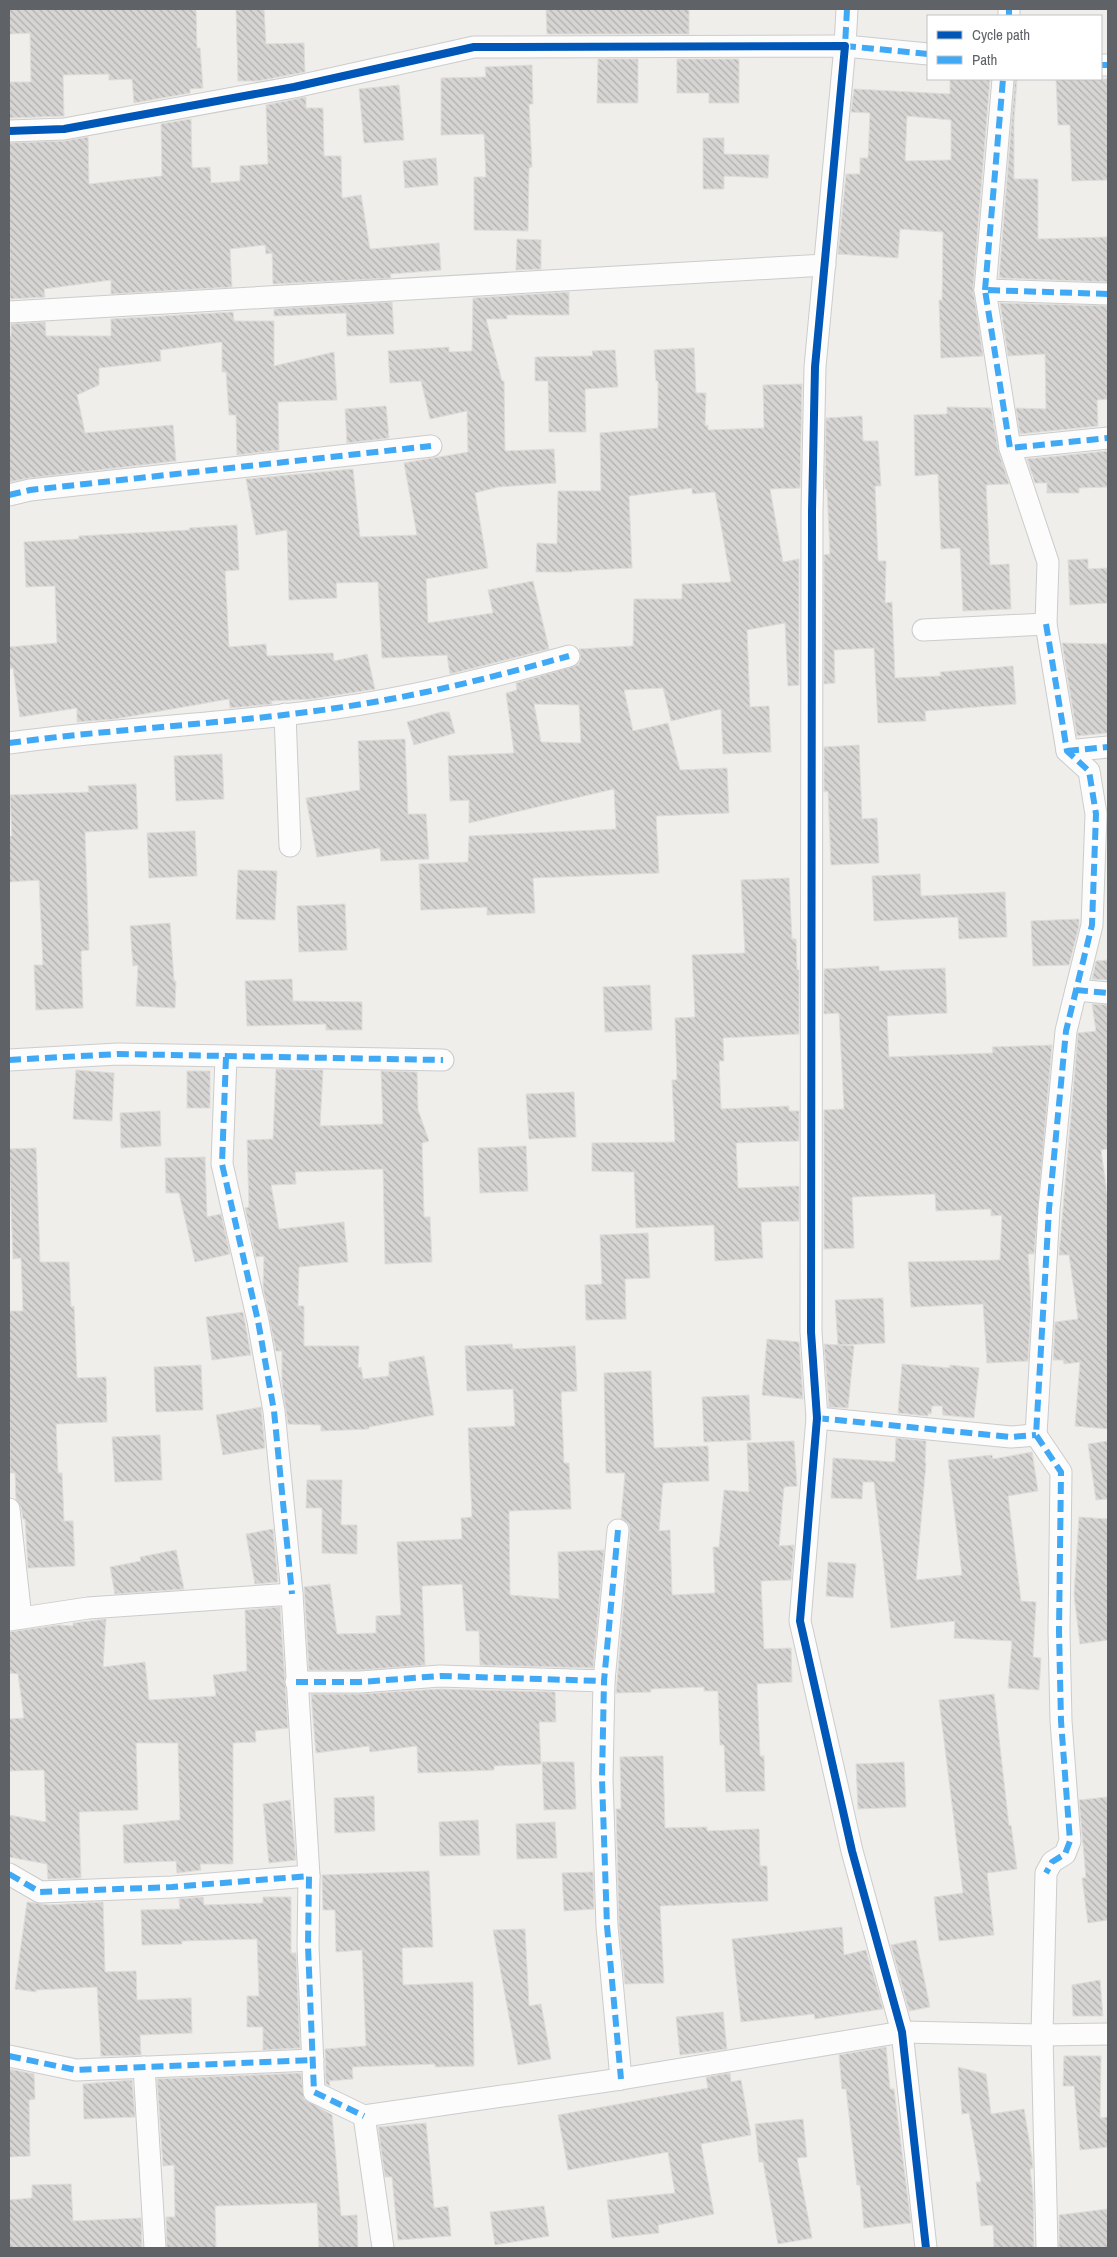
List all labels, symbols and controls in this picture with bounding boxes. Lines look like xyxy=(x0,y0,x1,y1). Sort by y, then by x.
legend xyxy=(927,15,1102,80)
text: Cycle path xyxy=(972,24,1030,45)
text: Path xyxy=(972,49,997,70)

